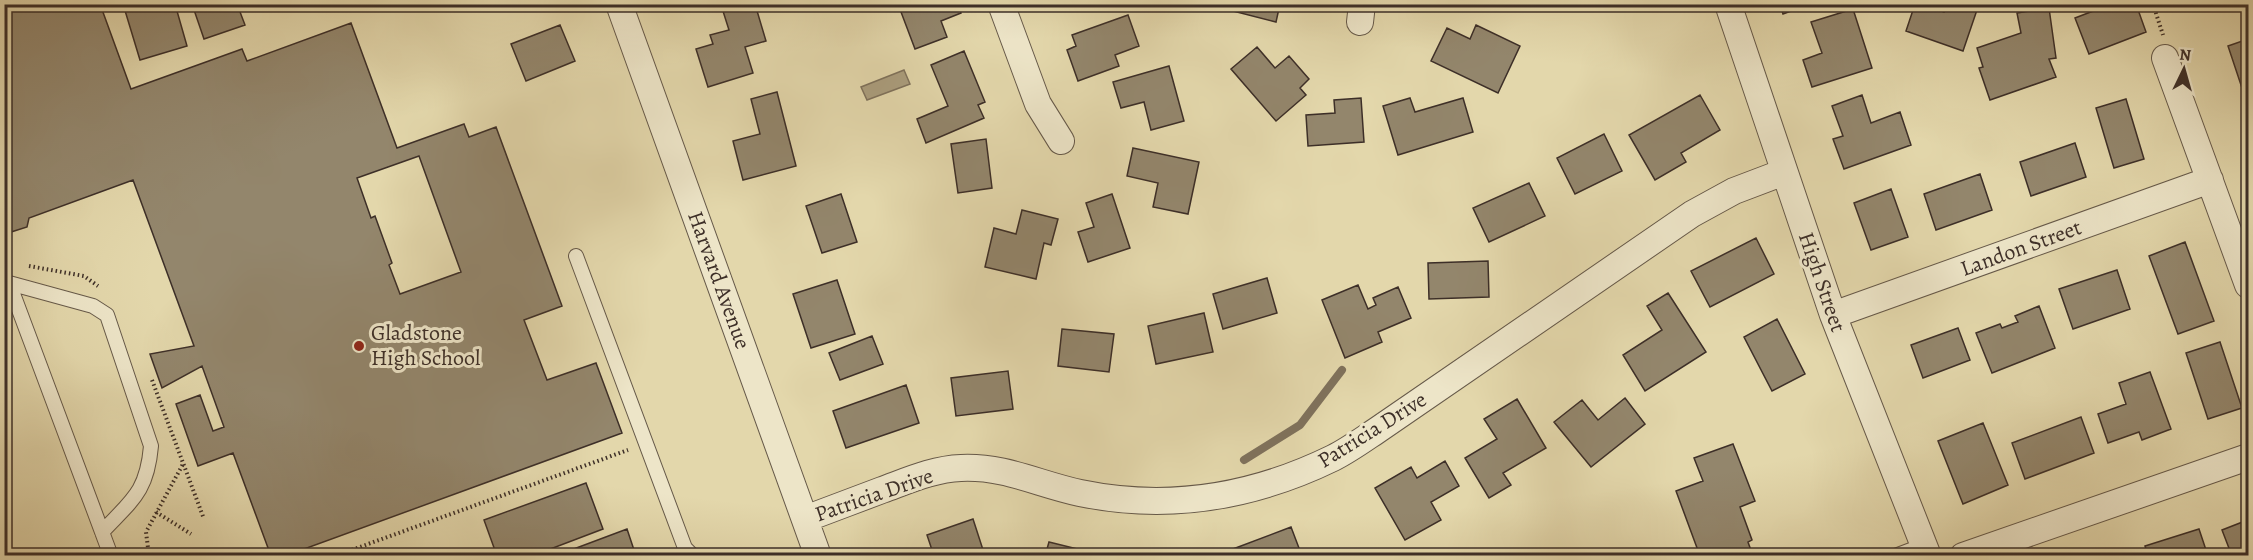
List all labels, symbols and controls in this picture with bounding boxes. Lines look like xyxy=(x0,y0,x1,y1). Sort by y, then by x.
north arrow xyxy=(2154,39,2214,99)
text: N xyxy=(2178,44,2192,67)
street label: Harvard Avenue xyxy=(680,207,758,353)
street label: Landon Street xyxy=(1956,212,2086,284)
street label: High Street xyxy=(1791,228,1853,336)
place label: Gladstone High School xyxy=(371,318,480,373)
marker: Gladstone High School xyxy=(352,339,366,353)
street label: Patricia Drive xyxy=(1312,385,1432,475)
street label: Patricia Drive xyxy=(811,461,937,529)

